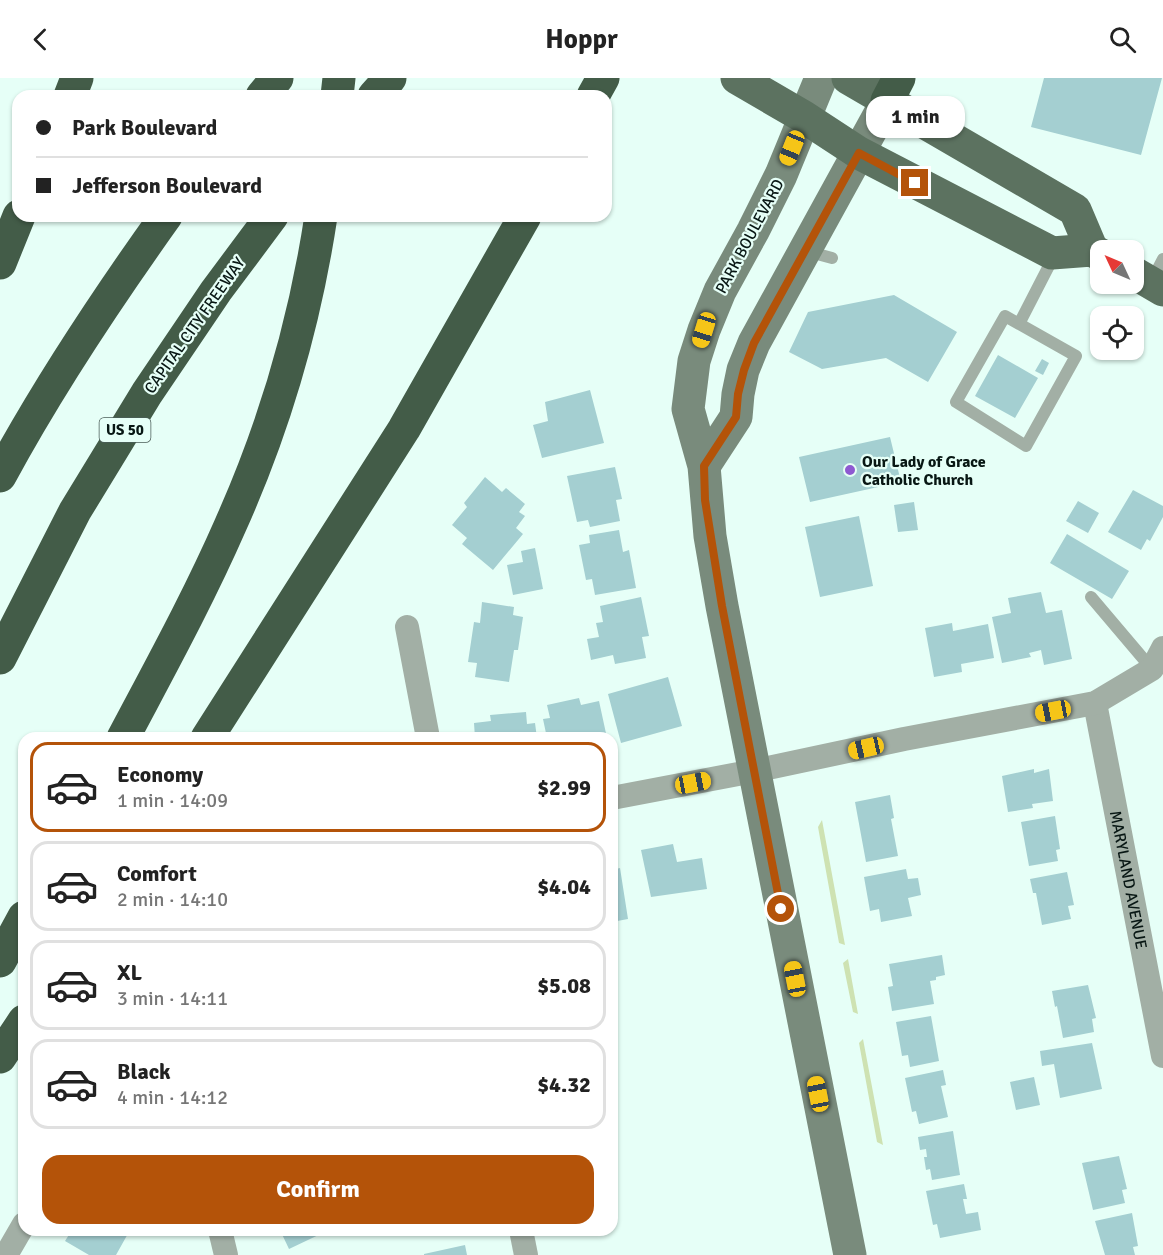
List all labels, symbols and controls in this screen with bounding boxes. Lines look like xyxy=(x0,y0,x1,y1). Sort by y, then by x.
icon: back xyxy=(24,23,57,56)
text: Hoppr xyxy=(545,23,618,56)
icon: search xyxy=(1106,23,1139,56)
callout: 1 min xyxy=(866,96,964,138)
text: 1 min xyxy=(891,104,940,129)
text: Park Boulevard xyxy=(72,114,217,141)
car xyxy=(777,128,807,168)
route end xyxy=(901,169,928,196)
text: Jefferson Boulevard xyxy=(72,172,262,199)
street label: PARK BOULEVARD xyxy=(711,176,788,297)
north arrow xyxy=(1090,240,1144,294)
map controls xyxy=(1090,240,1144,360)
street label: CAPITAL CITY FREEWAY xyxy=(140,254,249,398)
button: locate xyxy=(1090,306,1144,360)
car xyxy=(690,310,718,350)
road number: US 50 xyxy=(100,418,150,442)
place label: Our Lady of Grace Catholic Church xyxy=(862,452,986,490)
marker: Our Lady of Grace Catholic Church xyxy=(843,463,857,477)
car xyxy=(1034,699,1072,723)
car xyxy=(846,735,886,761)
icon: car xyxy=(45,760,99,814)
text: Economy xyxy=(117,761,203,788)
car xyxy=(674,771,712,795)
text: $2.99 xyxy=(537,774,591,801)
text: 1 min · 14:09 xyxy=(117,788,228,813)
street label: MARYLAND AVENUE xyxy=(1105,809,1151,951)
icon: car xyxy=(45,859,99,913)
text: Comfort xyxy=(117,860,197,887)
text: $4.04 xyxy=(537,873,591,900)
text: 2 min · 14:10 xyxy=(117,887,228,912)
route start xyxy=(767,895,794,922)
icon: car xyxy=(45,958,99,1012)
text: XL xyxy=(117,959,142,986)
car xyxy=(783,960,807,998)
text: $5.08 xyxy=(537,972,591,999)
text: 3 min · 14:11 xyxy=(117,986,228,1011)
icon: car xyxy=(45,1057,99,1111)
text: Black xyxy=(117,1058,171,1085)
text: $4.32 xyxy=(537,1071,591,1098)
car xyxy=(806,1075,830,1113)
text: 4 min · 14:12 xyxy=(117,1085,228,1110)
button: Confirm xyxy=(42,1155,594,1224)

